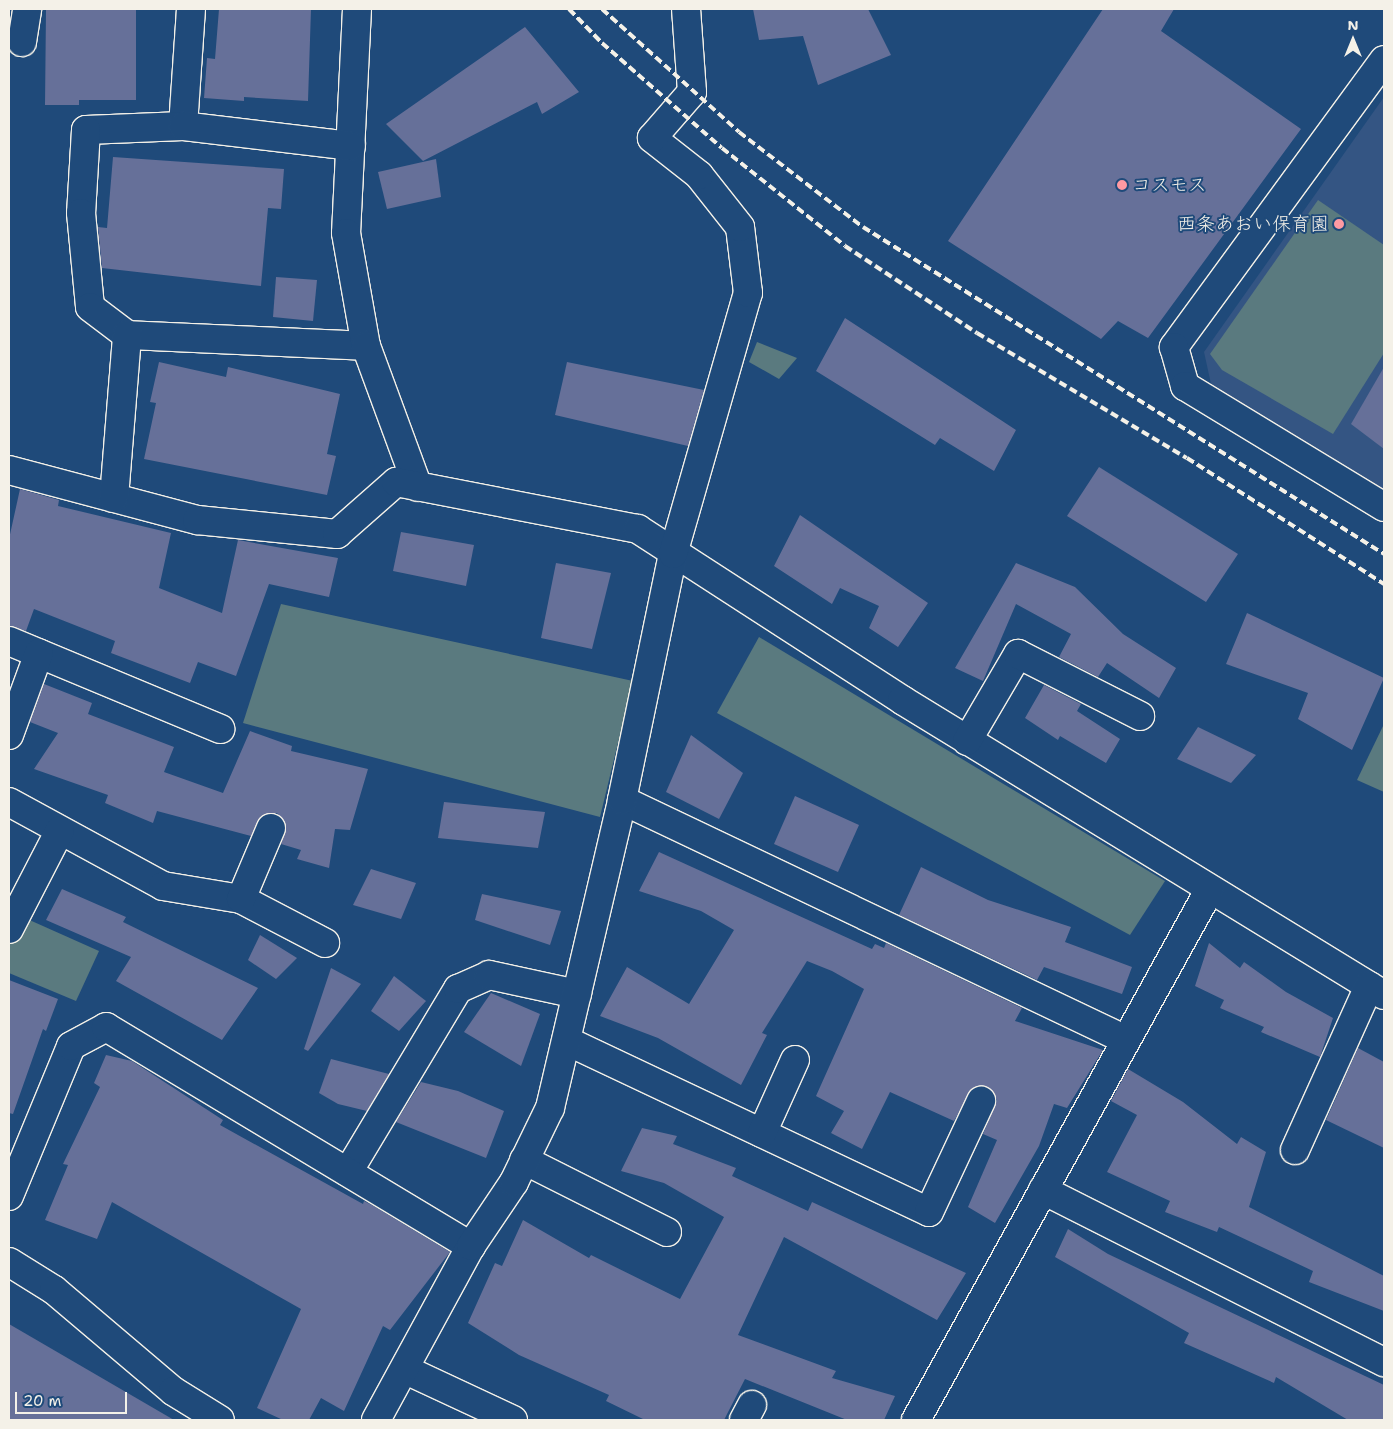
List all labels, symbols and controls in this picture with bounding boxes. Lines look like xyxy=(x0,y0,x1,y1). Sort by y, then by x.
north arrow xyxy=(1328,15,1378,65)
text: N xyxy=(1347,16,1359,34)
place label: コスモス xyxy=(1132,174,1208,196)
marker: コスモス xyxy=(1116,179,1128,191)
place label: 西条あおい保育園 xyxy=(1177,213,1329,235)
marker: 西条あおい保育園 xyxy=(1333,218,1345,230)
scale bar xyxy=(18,1382,130,1414)
text: 20 m xyxy=(23,1391,62,1411)

